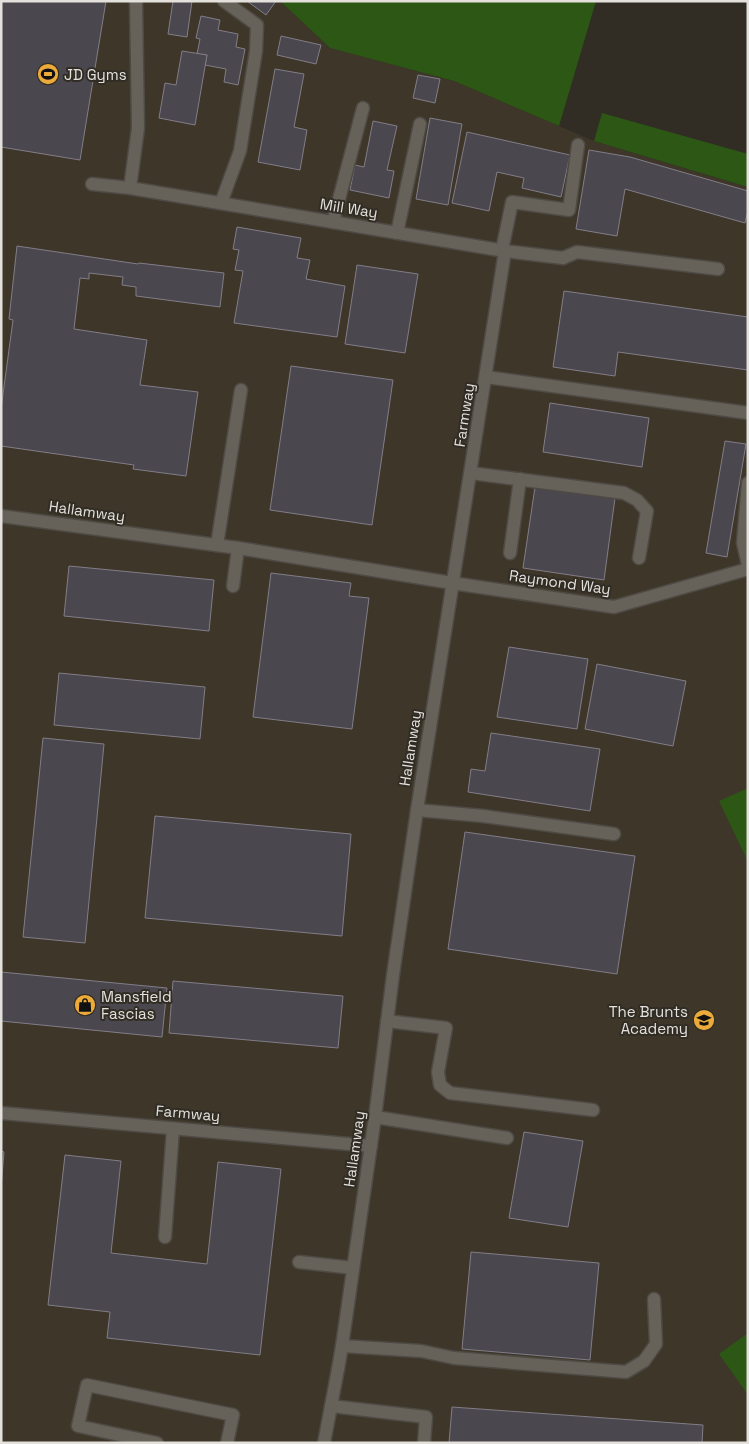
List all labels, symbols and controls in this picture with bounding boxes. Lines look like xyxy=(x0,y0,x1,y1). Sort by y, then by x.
sports icon: JD Gyms xyxy=(36,62,60,86)
place label: JD Gyms xyxy=(64,65,127,84)
street label: Mill Way xyxy=(319,194,379,222)
street label: Farmway xyxy=(450,382,478,448)
street label: Hallamway xyxy=(48,496,126,526)
street label: Raymond Way xyxy=(508,565,612,599)
street label: Hallamway xyxy=(395,709,425,787)
place label: Mansfield Fascias xyxy=(101,987,172,1023)
shop icon: Mansfield Fascias xyxy=(73,993,97,1017)
place label: The Brunts Academy xyxy=(609,1002,688,1038)
school or university icon: The Brunts Academy xyxy=(692,1008,716,1032)
street label: Farmway xyxy=(155,1101,221,1125)
street label: Hallamway xyxy=(339,1110,369,1188)

